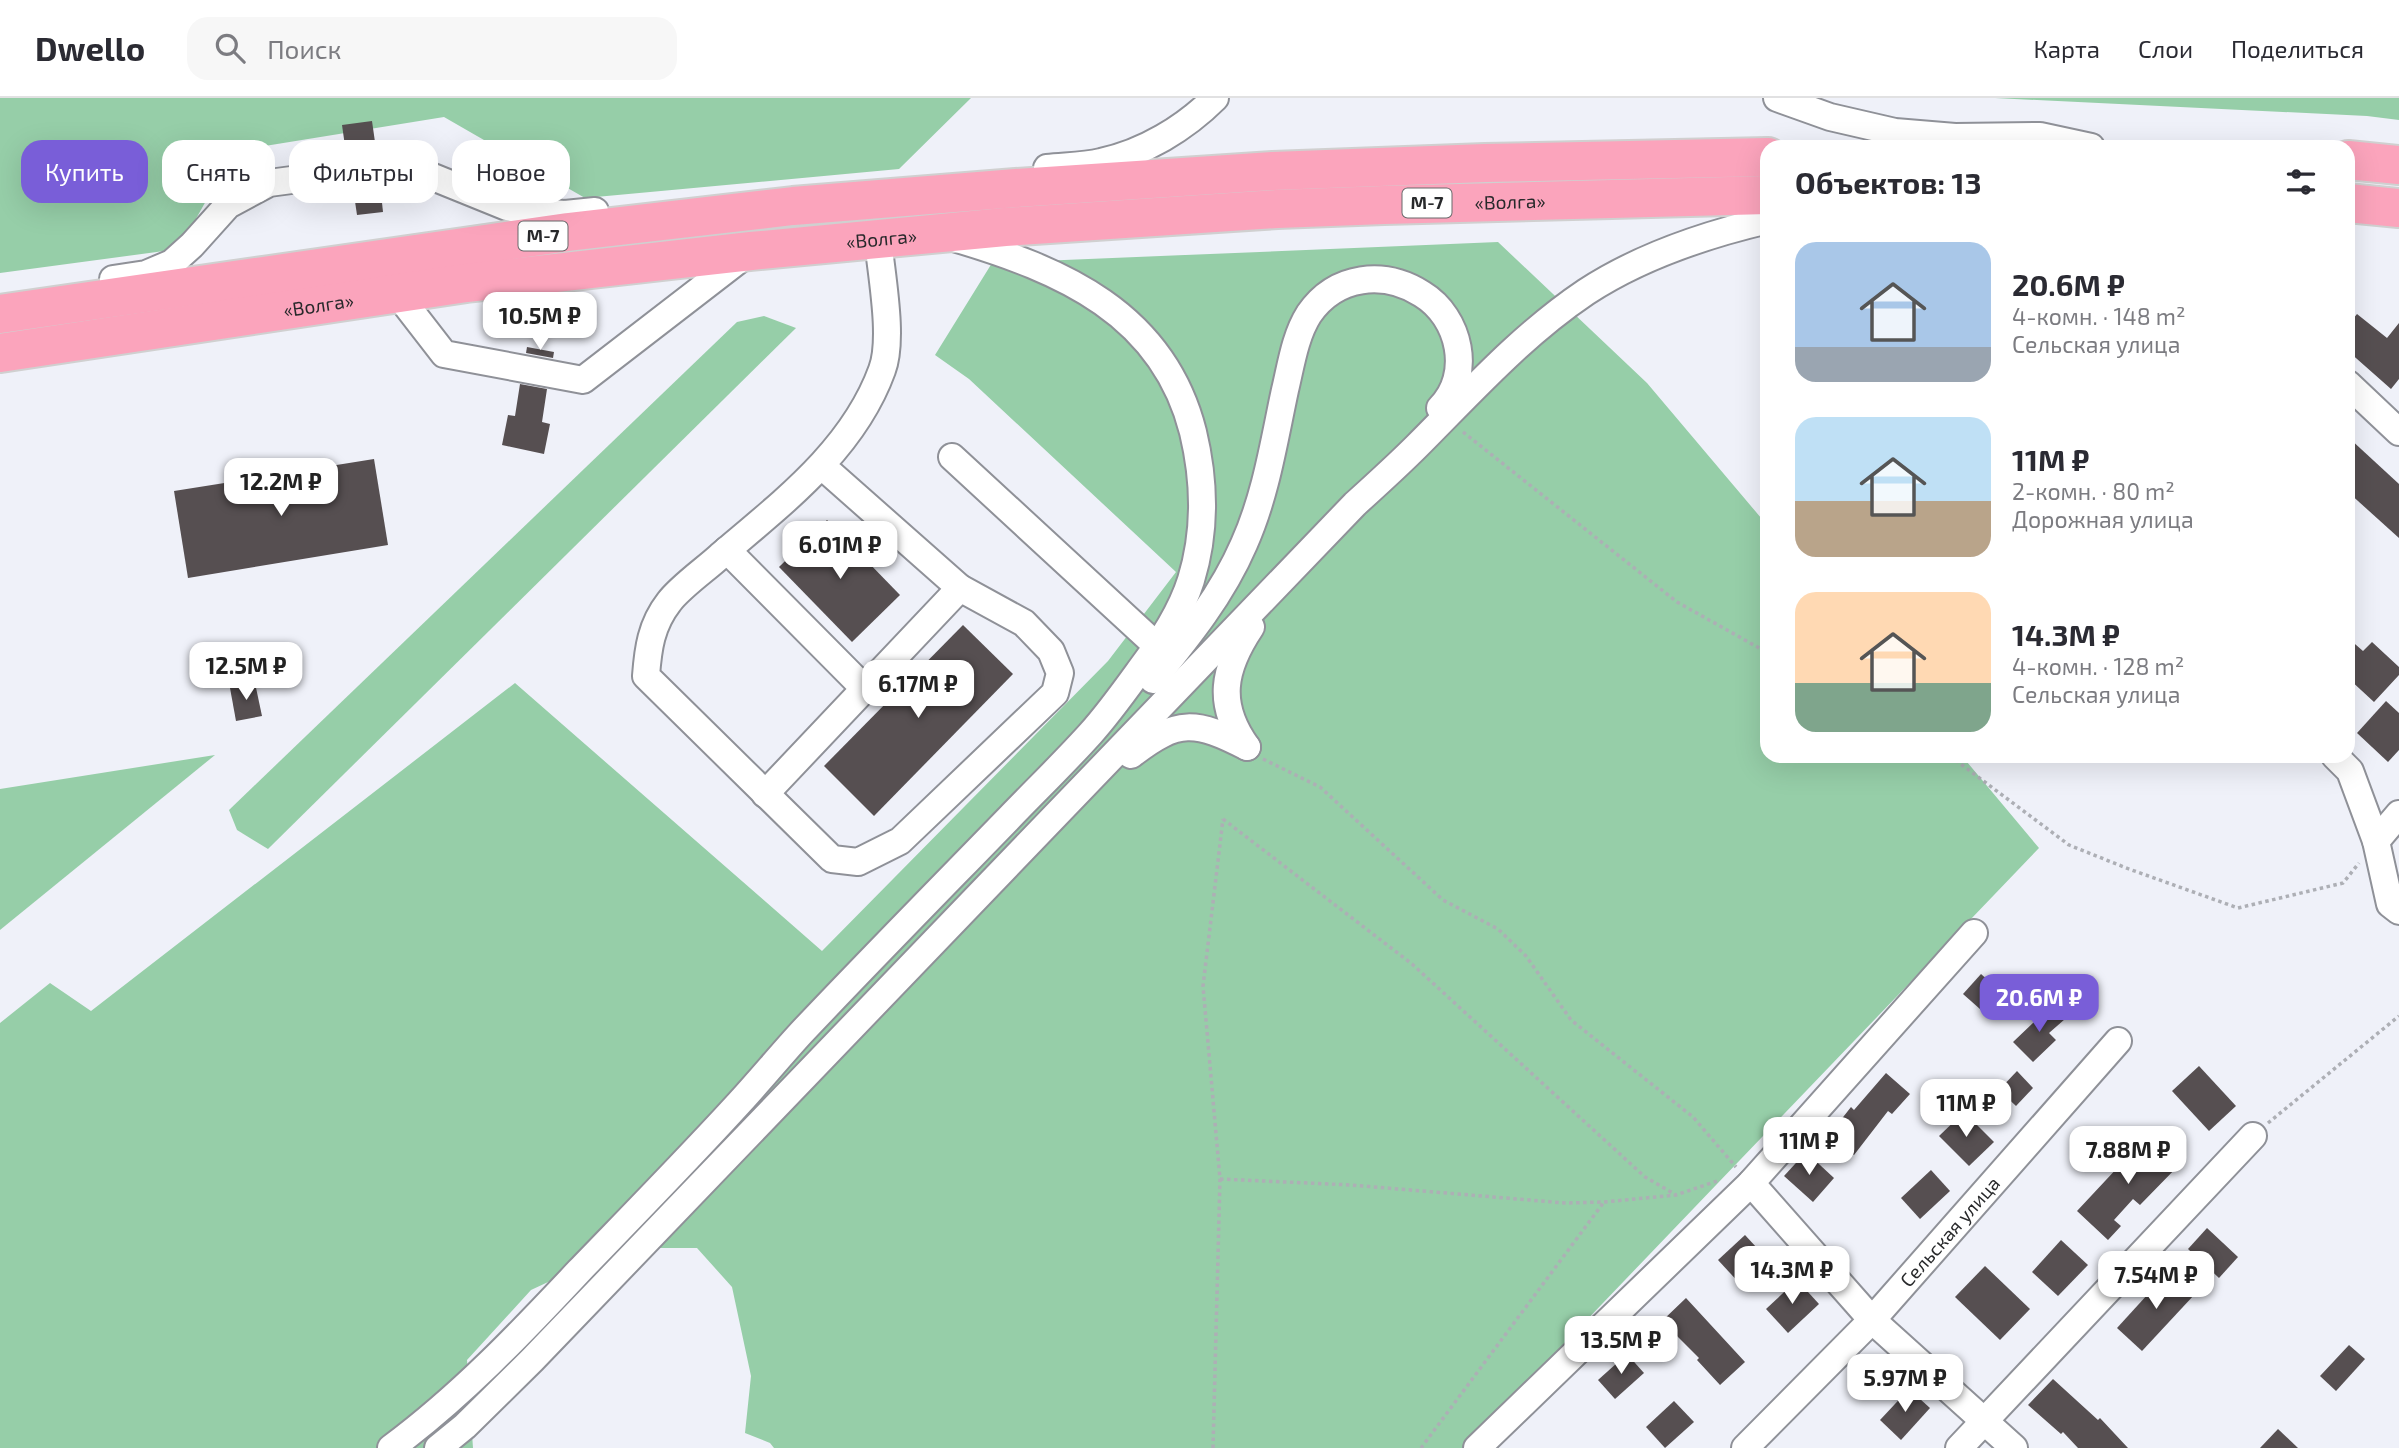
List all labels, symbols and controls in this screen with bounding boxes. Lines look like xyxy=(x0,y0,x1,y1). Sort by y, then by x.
search box xyxy=(187,17,677,80)
text: Dwello xyxy=(35,28,145,68)
icon: search xyxy=(211,29,249,67)
text: Поиск xyxy=(267,33,341,64)
text: Карта xyxy=(2033,34,2100,63)
text: Слои xyxy=(2138,34,2193,63)
text: Поделиться xyxy=(2231,34,2364,63)
chip: Купить xyxy=(21,140,148,203)
chip: Снять xyxy=(162,140,275,203)
chip: Фильтры xyxy=(289,140,438,203)
chip: Новое xyxy=(452,140,570,203)
icon: filters xyxy=(2282,163,2320,201)
text: Объектов: 13 xyxy=(1795,164,1982,200)
road number: М-7 xyxy=(1402,188,1452,218)
street label: «Волга» xyxy=(1474,189,1546,214)
road number: М-7 xyxy=(518,222,568,251)
street label: «Волга» xyxy=(845,223,918,253)
text: 20.6M ₽ xyxy=(2012,266,2125,302)
icon: home xyxy=(1851,270,1935,354)
street label: «Волга» xyxy=(282,288,355,321)
pin: 10.5M ₽ xyxy=(475,292,605,352)
text: 10.5M ₽ xyxy=(499,301,581,329)
text: 4-комн. · 148 m² xyxy=(2012,302,2185,330)
text: Сельская улица xyxy=(2012,330,2180,358)
text: 11M ₽ xyxy=(2012,441,2090,477)
icon: home xyxy=(1851,445,1935,529)
pin: 12.2M ₽ xyxy=(216,458,346,518)
text: 12.2M ₽ xyxy=(240,467,322,495)
text: 2-комн. · 80 m² xyxy=(2012,477,2175,505)
text: Дорожная улица xyxy=(2012,505,2194,533)
pin: 6.01M ₽ xyxy=(775,522,905,581)
text: 6.01M ₽ xyxy=(798,530,882,558)
text: 14.3M ₽ xyxy=(2012,616,2120,652)
icon: home xyxy=(1851,620,1935,704)
pin: 12.5M ₽ xyxy=(181,642,311,702)
text: 12.5M ₽ xyxy=(205,651,287,679)
text: 4-комн. · 128 m² xyxy=(2012,652,2184,680)
pin: 6.17M ₽ xyxy=(853,660,983,720)
text: 6.17M ₽ xyxy=(878,669,958,697)
text: Сельская улица xyxy=(2012,680,2180,708)
pin: 20.6M ₽ xyxy=(1974,974,2104,1034)
text: 20.6M ₽ xyxy=(1996,983,2082,1011)
pin: 11M ₽ xyxy=(1917,1080,2015,1139)
text: 11M ₽ xyxy=(1936,1088,1996,1116)
pin: 11M ₽ xyxy=(1760,1118,1858,1177)
text: 11M ₽ xyxy=(1779,1126,1839,1154)
pin: 7.88M ₽ xyxy=(2063,1126,2193,1186)
text: 7.88M ₽ xyxy=(2085,1135,2171,1163)
street label: Сельская улица xyxy=(1895,1172,2004,1291)
pin: 14.3M ₽ xyxy=(1727,1246,1857,1306)
pin: 7.54M ₽ xyxy=(2091,1252,2221,1311)
text: 14.3M ₽ xyxy=(1751,1255,1833,1283)
text: 7.54M ₽ xyxy=(2114,1260,2198,1288)
pin: 13.5M ₽ xyxy=(1556,1316,1686,1376)
text: 13.5M ₽ xyxy=(1581,1325,1661,1353)
pin: 5.97M ₽ xyxy=(1840,1354,1970,1414)
text: 5.97M ₽ xyxy=(1863,1363,1947,1391)

